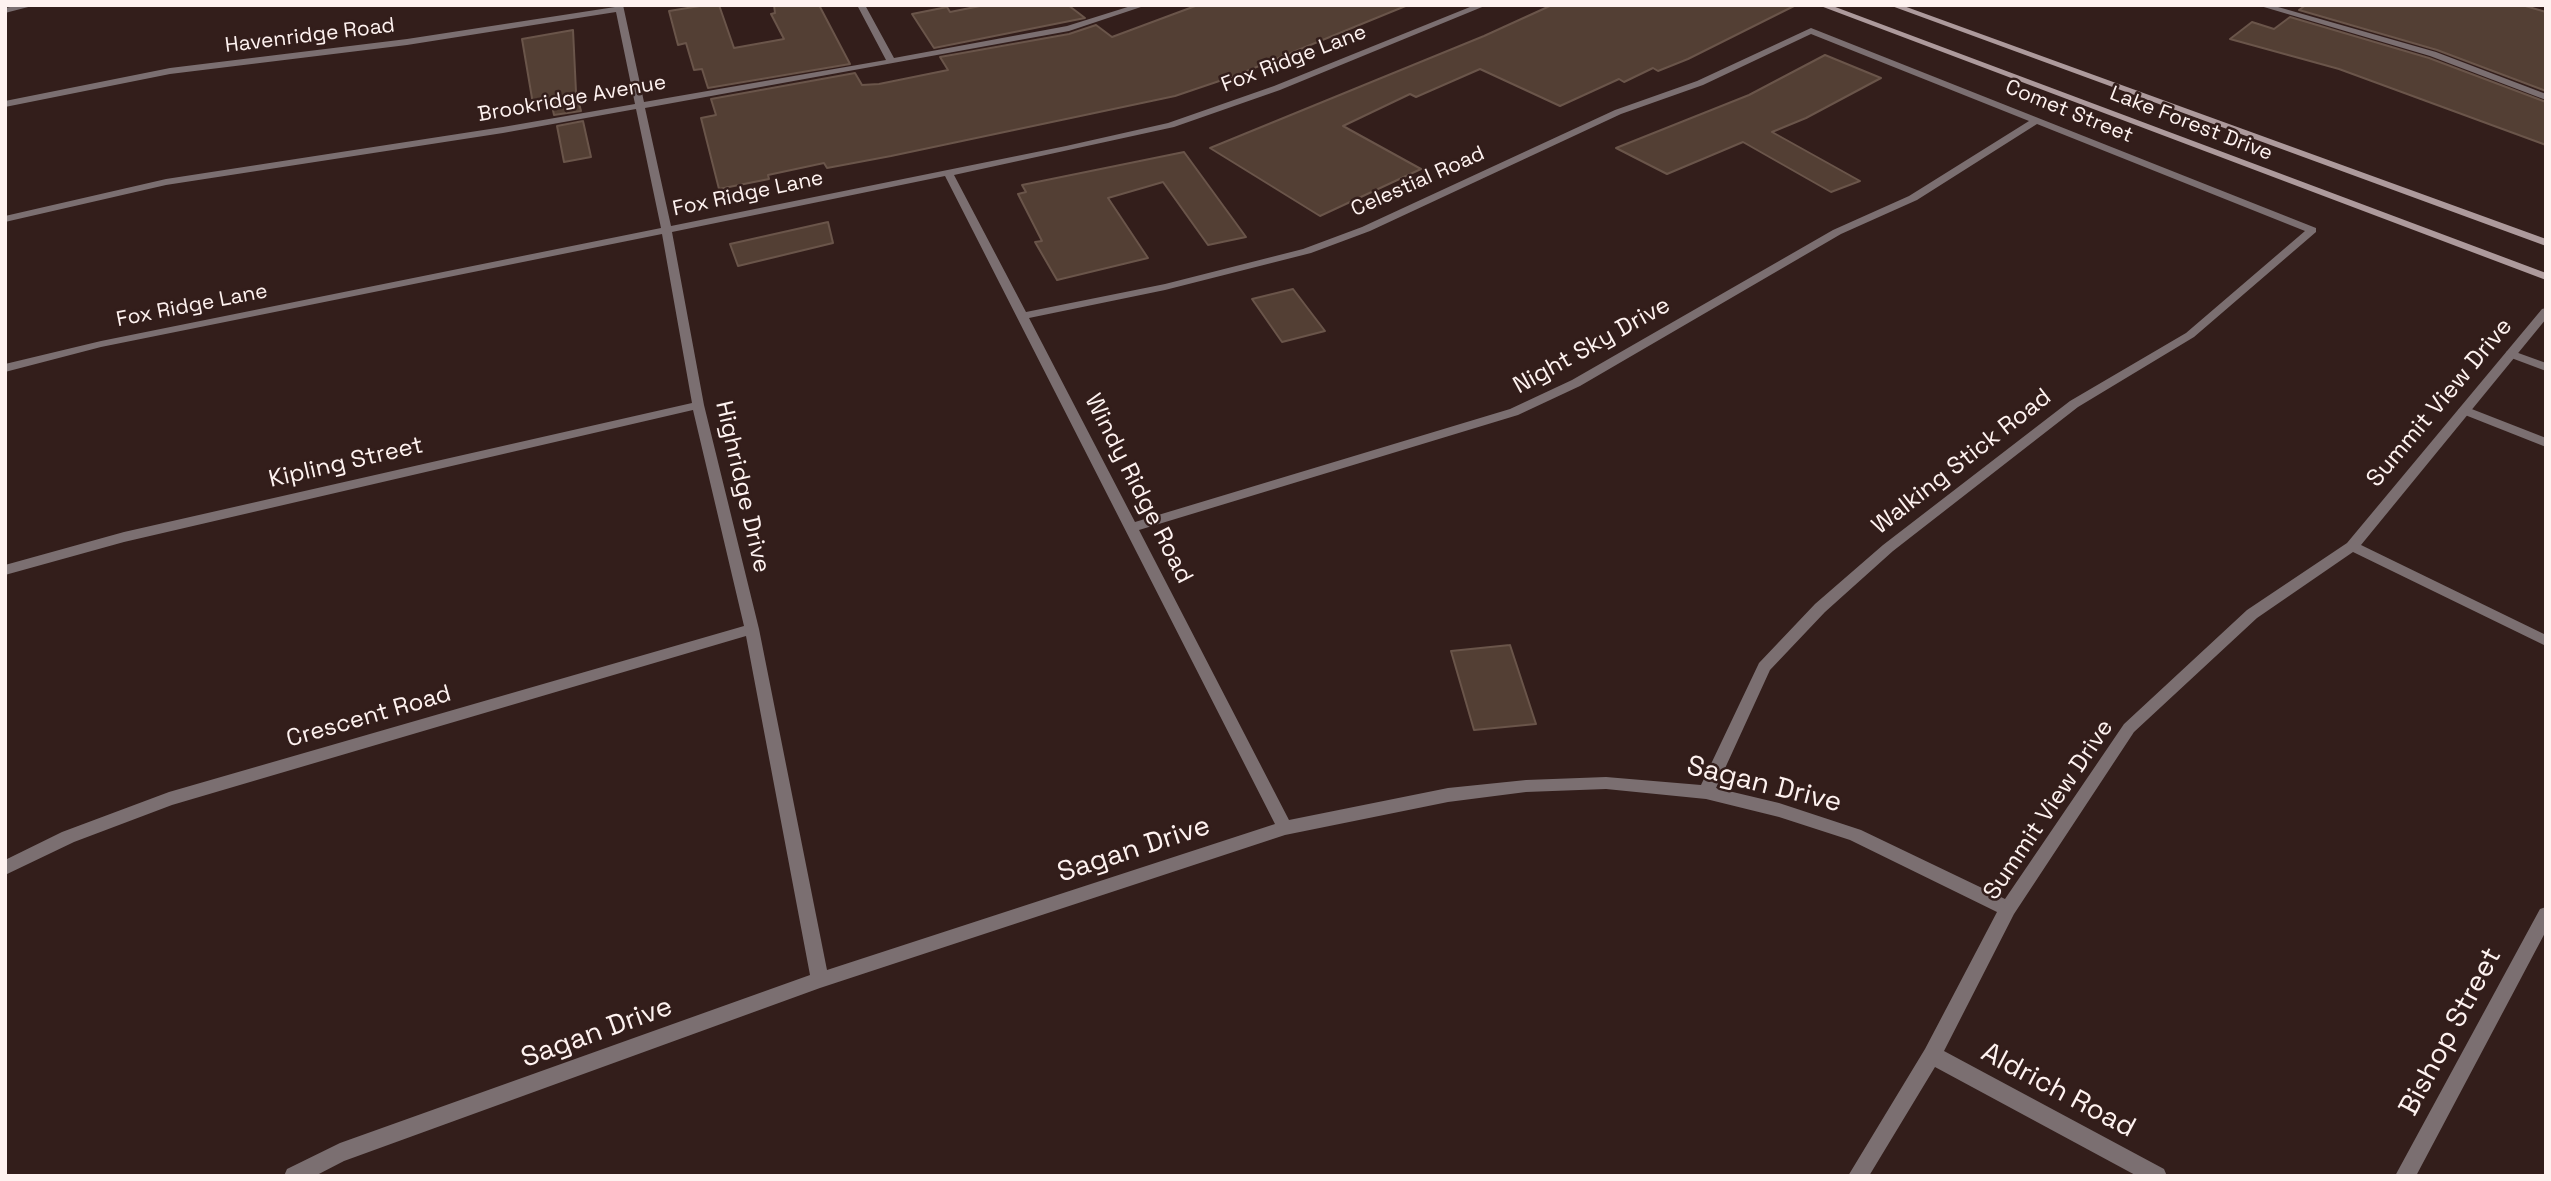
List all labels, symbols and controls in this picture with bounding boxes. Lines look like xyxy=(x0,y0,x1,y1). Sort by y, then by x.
street label: Havenridge Road xyxy=(224,13,396,59)
street label: Fox Ridge Lane xyxy=(1218,20,1370,98)
street label: Brookridge Avenue xyxy=(476,70,668,128)
street label: Comet Street xyxy=(2001,75,2137,149)
street label: Lake Forest Drive xyxy=(2106,81,2276,167)
street label: Celestial Road xyxy=(1347,141,1489,223)
street label: Fox Ridge Lane xyxy=(670,166,826,222)
street label: Fox Ridge Lane xyxy=(114,279,270,333)
street label: Night Sky Drive xyxy=(1509,291,1675,401)
street label: Summit View Drive xyxy=(2361,313,2519,493)
street label: Walking Stick Road xyxy=(1867,383,2057,541)
street label: Windy Ridge Road xyxy=(1078,389,1198,589)
street label: Highridge Drive xyxy=(708,398,776,576)
street label: Kipling Street xyxy=(266,431,426,495)
street label: Crescent Road xyxy=(283,680,455,754)
street label: Summit View Drive xyxy=(1978,714,2120,906)
street label: Sagan Drive xyxy=(1683,750,1845,820)
street label: Sagan Drive xyxy=(1053,810,1215,890)
street label: Bishop Street xyxy=(2393,942,2509,1122)
street label: Sagan Drive xyxy=(517,990,677,1076)
street label: Aldrich Road xyxy=(1975,1036,2141,1146)

